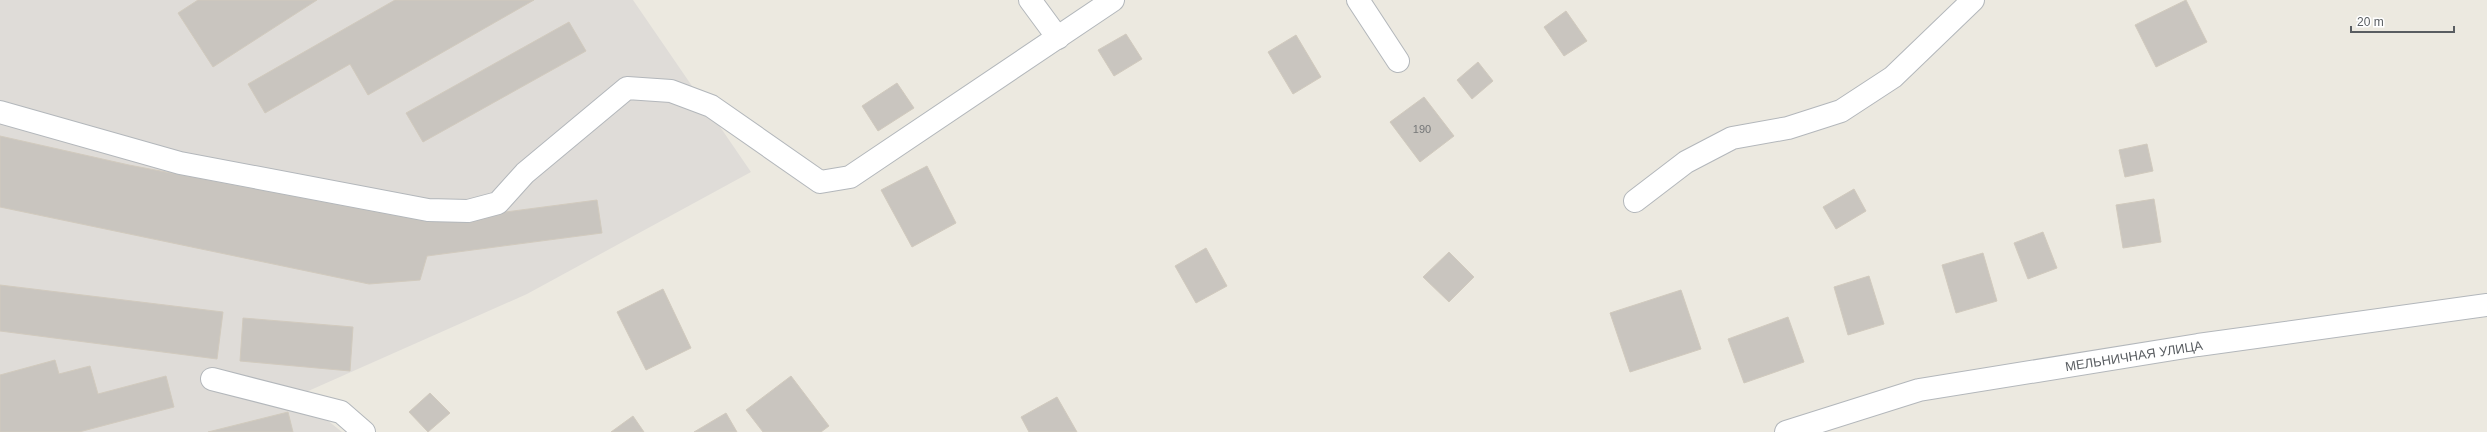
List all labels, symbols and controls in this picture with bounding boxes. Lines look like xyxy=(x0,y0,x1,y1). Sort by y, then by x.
scale bar xyxy=(2351,8,2454,34)
text: 20 m xyxy=(2357,15,2384,29)
house number: 190 xyxy=(1413,123,1431,135)
street label: МЕЛЬНИЧНАЯ УЛИЦА xyxy=(2064,338,2204,374)

